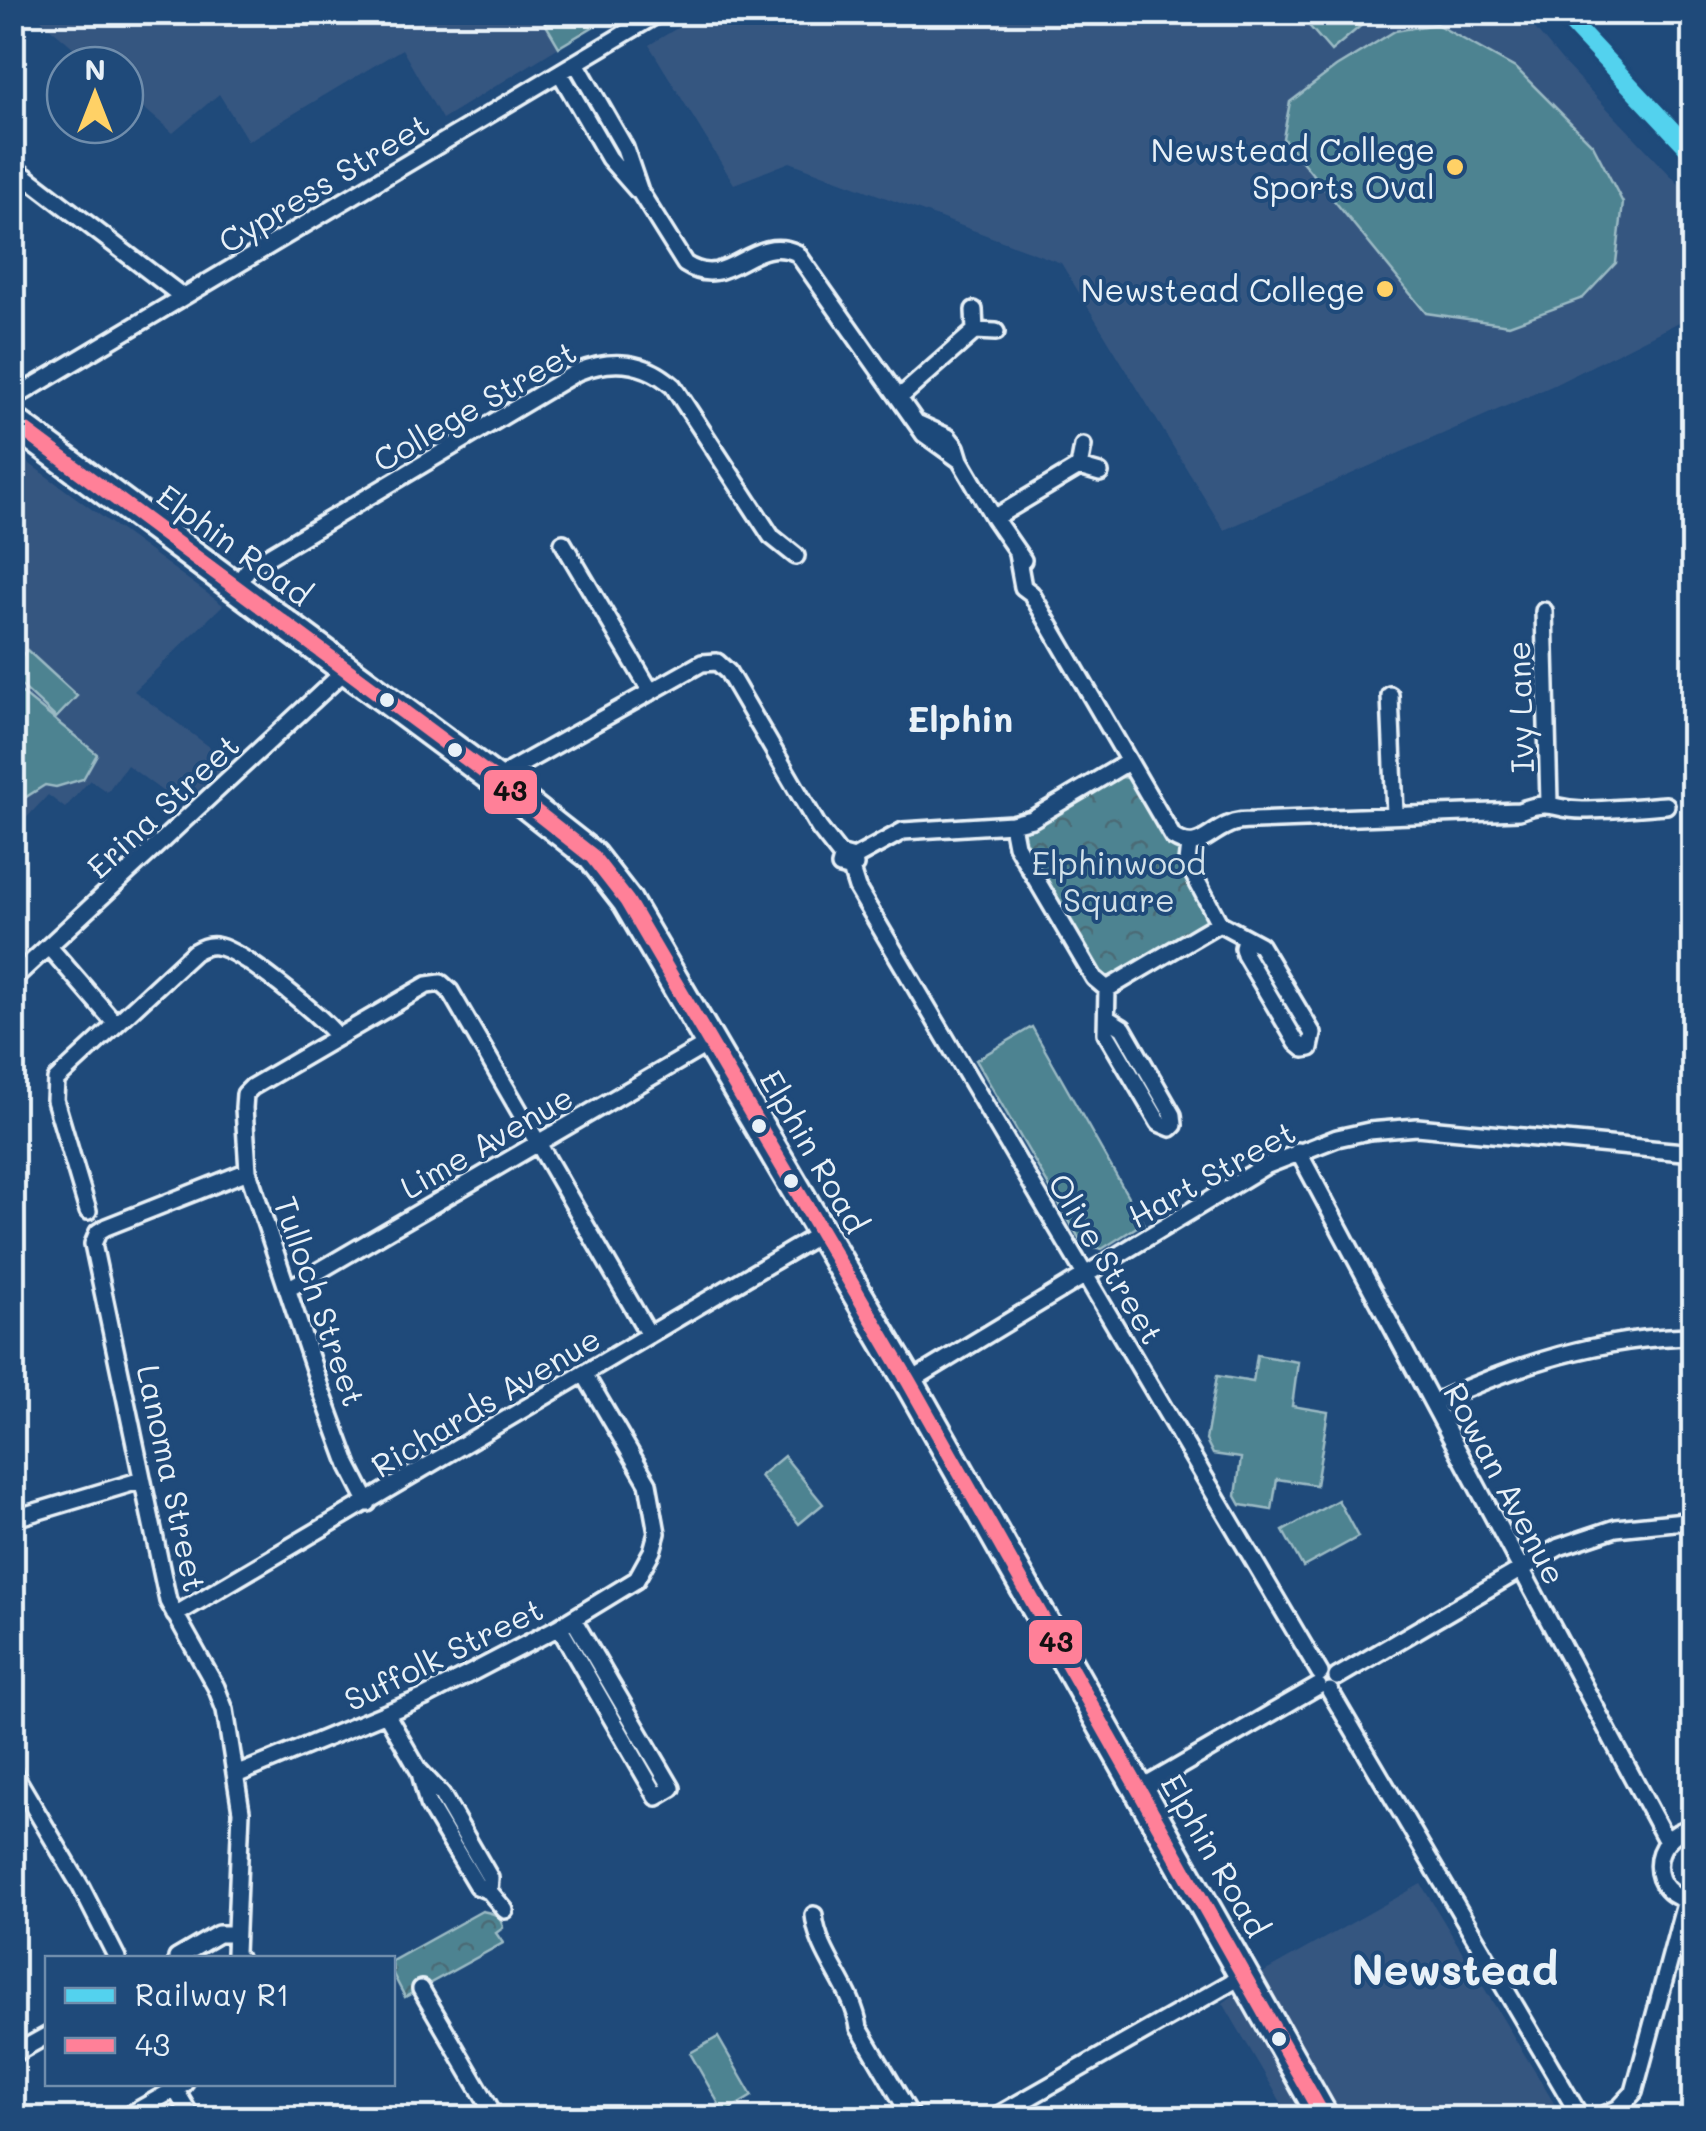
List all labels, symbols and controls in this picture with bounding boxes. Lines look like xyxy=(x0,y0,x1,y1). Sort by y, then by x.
north arrow xyxy=(45,45,145,145)
text: N xyxy=(84,51,106,87)
street label: Cypress Street xyxy=(210,103,436,262)
place label: Newstead College Sports Oval xyxy=(1151,128,1435,207)
marker: Newstead College Sports Oval xyxy=(1444,156,1466,178)
place label: Newstead College xyxy=(1081,268,1365,310)
marker: Newstead College xyxy=(1374,278,1396,300)
street label: College Street xyxy=(365,330,583,480)
street label: Elphin Road xyxy=(149,474,321,614)
street label: Ivy Lane xyxy=(1496,640,1543,774)
unlabelled marker xyxy=(377,690,397,710)
district label: Elphin xyxy=(907,695,1013,741)
street label: Erina Street xyxy=(77,724,247,886)
unlabelled marker xyxy=(445,740,465,760)
line badge: 43 xyxy=(482,768,539,816)
text: 43 xyxy=(493,772,527,808)
park label: Elphinwood Square xyxy=(1032,841,1206,920)
street label: Elphin Road xyxy=(751,1062,879,1240)
street label: Lime Avenue xyxy=(392,1075,580,1207)
street label: Hart Street xyxy=(1120,1110,1302,1236)
unlabelled marker xyxy=(749,1116,769,1136)
street label: Olive Street xyxy=(1040,1165,1174,1351)
unlabelled marker xyxy=(781,1171,801,1191)
street label: Tulloch Street xyxy=(265,1190,377,1412)
street label: Richards Avenue xyxy=(363,1316,607,1486)
street label: Lanoma Street xyxy=(128,1361,218,1595)
street label: Rowan Avenue xyxy=(1435,1375,1577,1591)
street label: Suffolk Street xyxy=(336,1587,550,1719)
line badge: 43 xyxy=(1027,1618,1084,1666)
text: 43 xyxy=(1039,1623,1073,1659)
street label: Elphin Road xyxy=(1152,1766,1280,1944)
district label: Newstead xyxy=(1352,1941,1558,1996)
legend xyxy=(45,1956,395,2086)
text: Railway R1 xyxy=(135,1974,290,2014)
text: 43 xyxy=(135,2024,170,2064)
unlabelled marker xyxy=(1269,2029,1289,2049)

